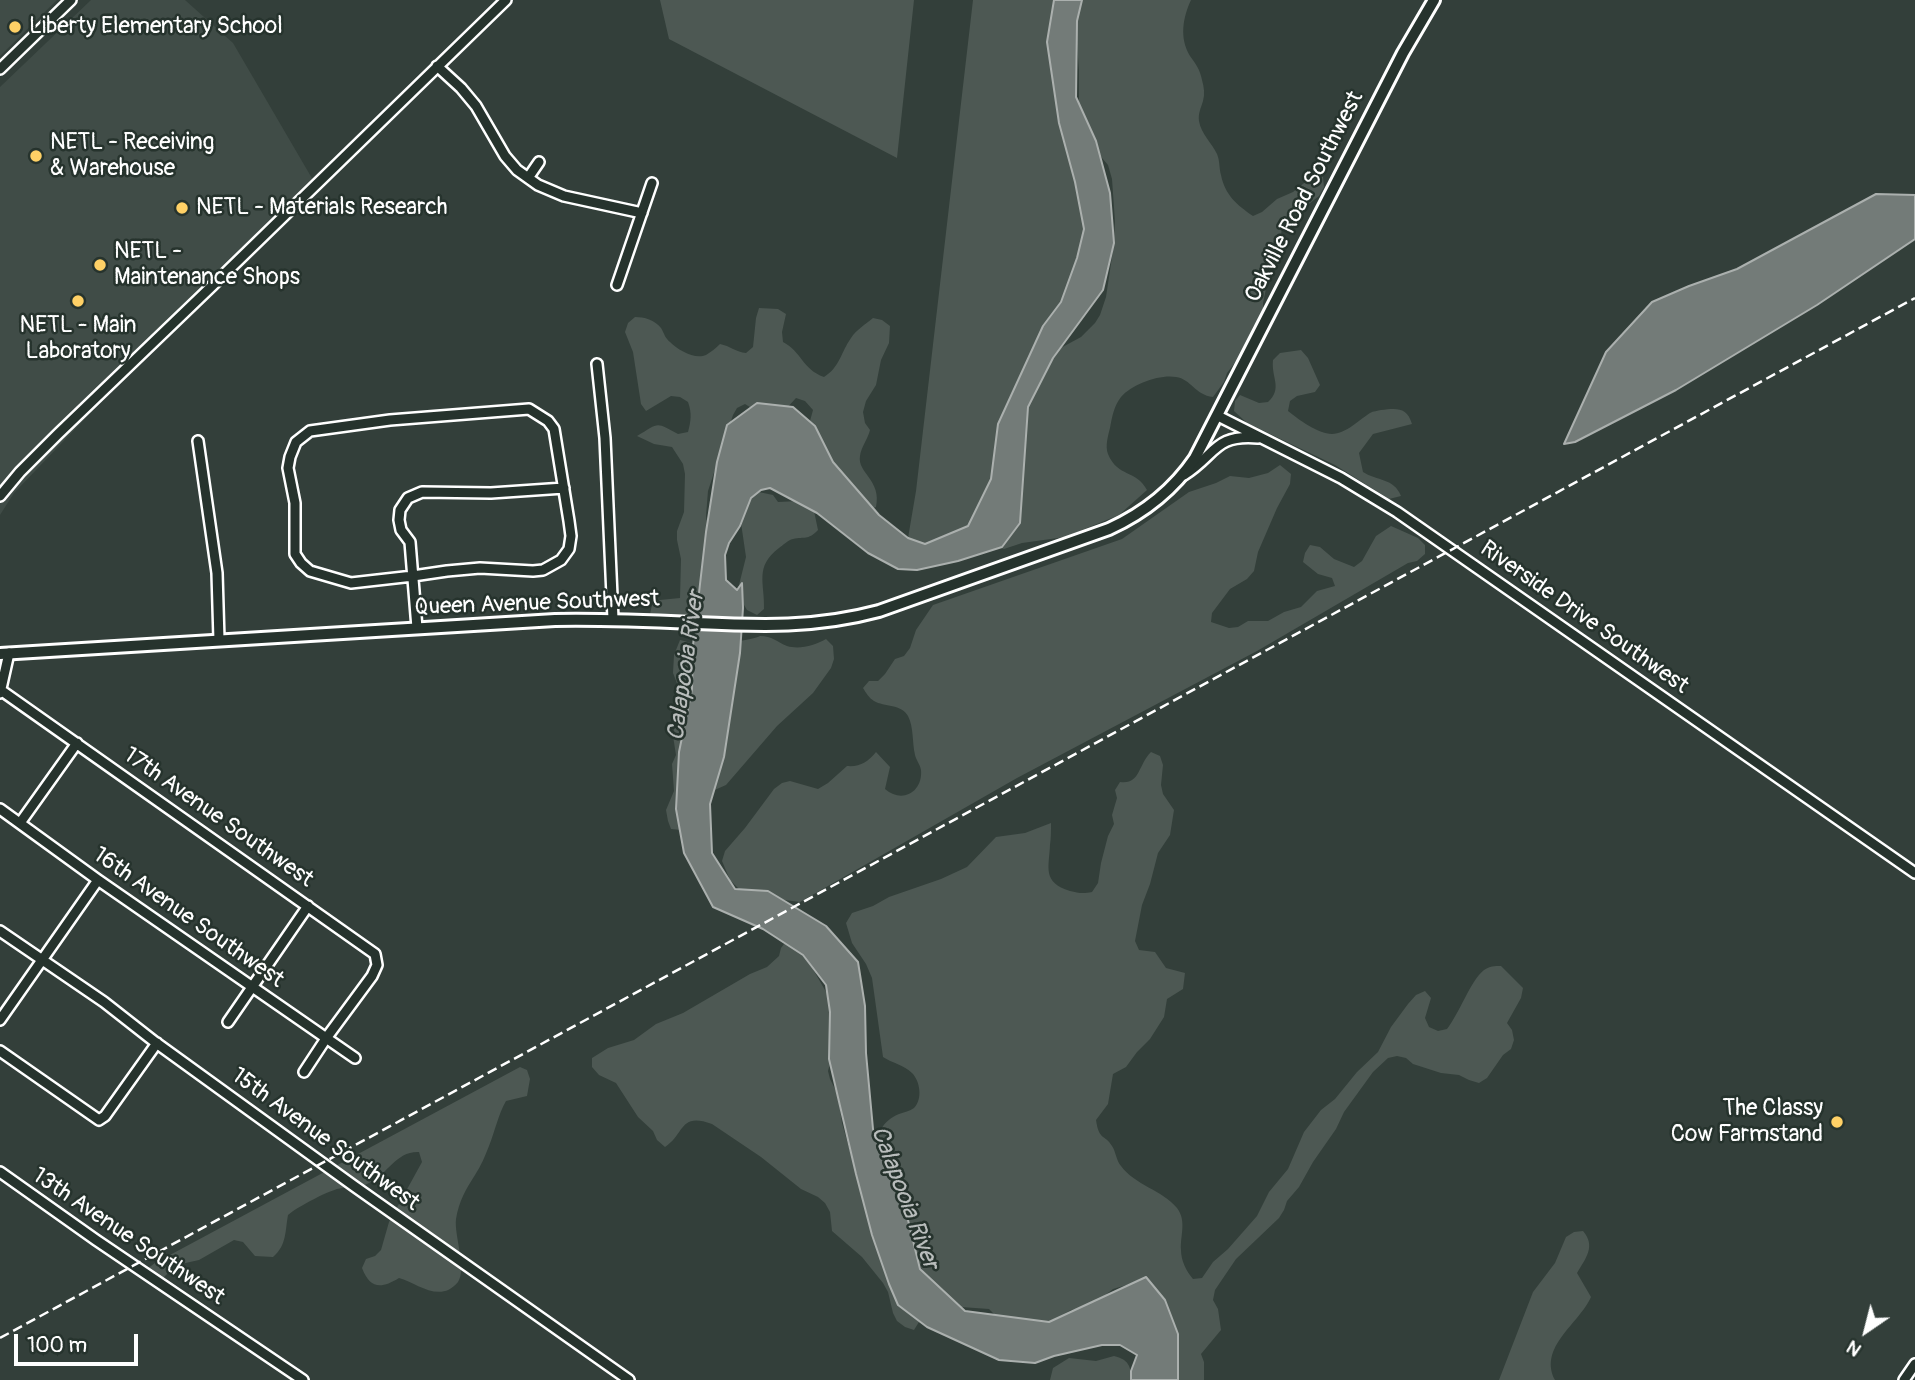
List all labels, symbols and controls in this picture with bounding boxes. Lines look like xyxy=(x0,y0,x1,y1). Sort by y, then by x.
place label: Liberty Elementary School xyxy=(29,13,283,41)
marker: Liberty Elementary School xyxy=(7,19,23,35)
street label: Oakville Road Southwest xyxy=(1240,87,1370,307)
place label: NETL - Receiving & Warehouse xyxy=(50,129,214,183)
marker: NETL - Receiving & Warehouse xyxy=(28,148,44,164)
place label: NETL - Materials Research xyxy=(196,194,448,222)
marker: NETL - Materials Research xyxy=(174,200,190,216)
place label: NETL - Maintenance Shops xyxy=(114,238,300,292)
marker: NETL - Maintenance Shops xyxy=(92,257,108,273)
marker: NETL - Main Laboratory xyxy=(70,293,86,309)
place label: NETL - Main Laboratory xyxy=(19,312,137,366)
street label: Riverside Drive Southwest xyxy=(1474,536,1694,700)
street label: Queen Avenue Southwest xyxy=(414,586,660,622)
water label: Calapooia River xyxy=(662,589,712,743)
street label: 17th Avenue Southwest xyxy=(118,742,318,894)
street label: 16th Avenue Southwest xyxy=(87,842,289,994)
street label: 15th Avenue Southwest xyxy=(225,1062,425,1218)
place label: The Classy Cow Farmstand xyxy=(1671,1095,1823,1149)
marker: The Classy Cow Farmstand xyxy=(1829,1114,1845,1130)
water label: Calapooia River xyxy=(864,1123,944,1273)
street label: 13th Avenue Southwest xyxy=(26,1162,230,1312)
north arrow xyxy=(1831,1296,1901,1366)
scale bar xyxy=(18,1320,142,1364)
text: 100 m xyxy=(27,1332,87,1359)
text: N xyxy=(1842,1335,1866,1362)

